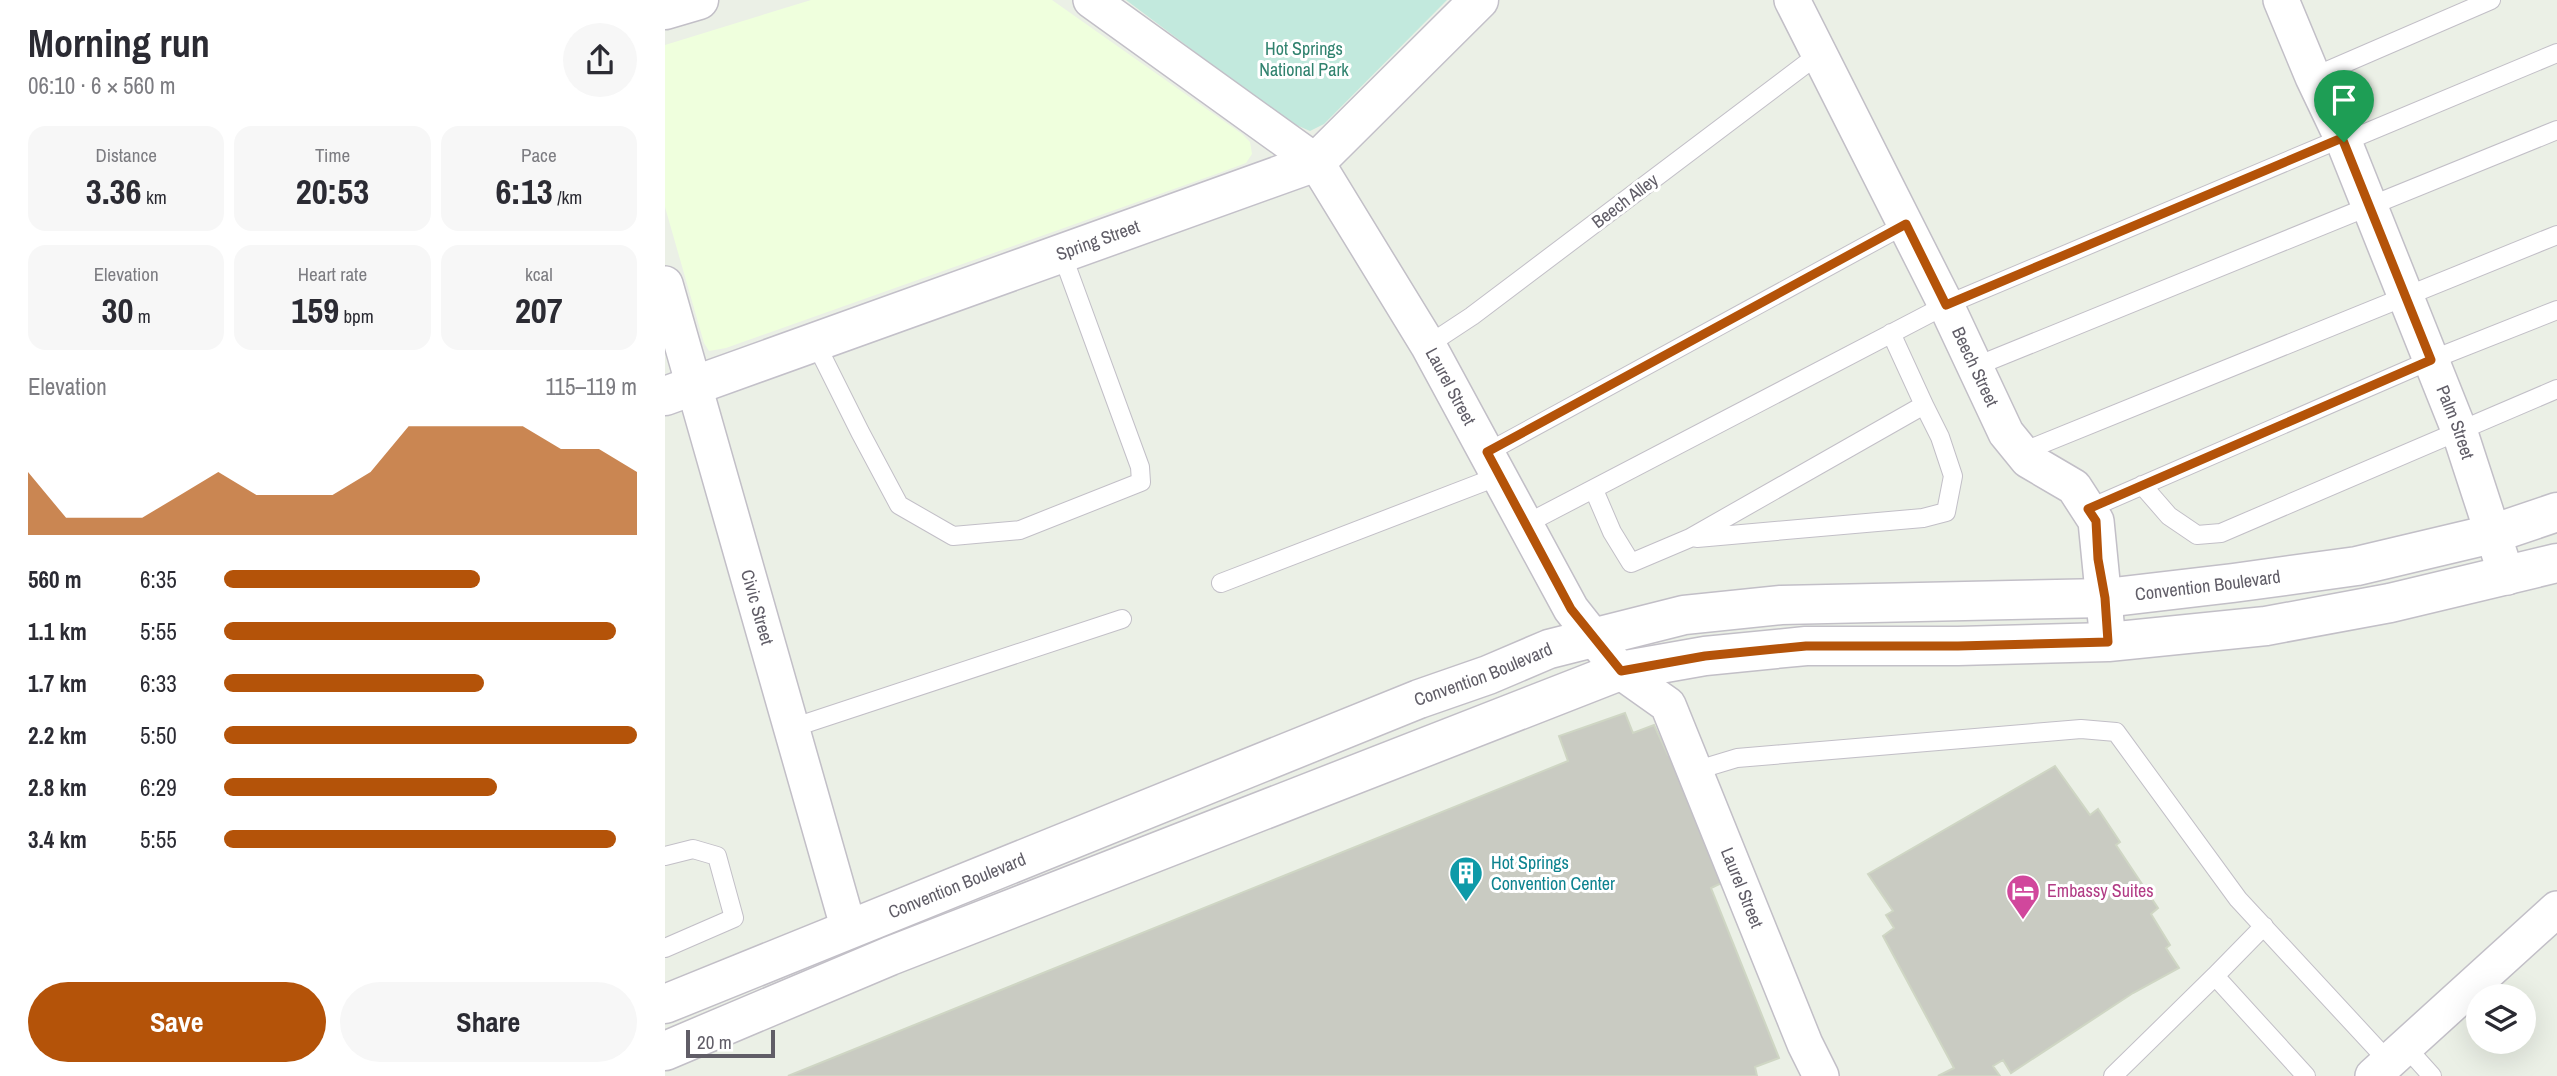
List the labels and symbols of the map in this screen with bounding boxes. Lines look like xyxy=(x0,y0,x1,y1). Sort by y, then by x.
park label: Hot Springs National Park xyxy=(1259,36,1349,82)
pin xyxy=(2314,70,2374,142)
street label: Beech Alley xyxy=(1586,167,1664,234)
street label: Spring Street xyxy=(1053,213,1143,266)
street label: Beech Street xyxy=(1946,323,2005,411)
street label: Laurel Street xyxy=(1420,343,1482,429)
street label: Palm Street xyxy=(2430,381,2481,462)
street label: Convention Boulevard xyxy=(2134,564,2282,606)
street label: Civic Street xyxy=(735,566,780,648)
street label: Convention Boulevard xyxy=(1411,636,1556,712)
street label: Laurel Street xyxy=(1715,844,1770,931)
street label: Convention Boulevard xyxy=(884,846,1029,924)
place label: Hot Springs Convention Center xyxy=(1491,850,1615,896)
building icon: Hot Springs Convention Center xyxy=(1447,854,1485,903)
hotel icon: Embassy Suites xyxy=(2004,872,2042,921)
place label: Embassy Suites xyxy=(2047,878,2154,903)
scale bar xyxy=(686,1027,775,1059)

